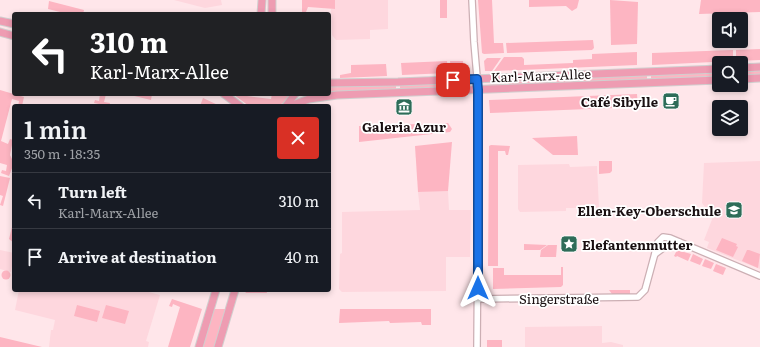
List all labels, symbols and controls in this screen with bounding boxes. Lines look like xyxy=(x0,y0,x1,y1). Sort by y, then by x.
map controls xyxy=(712,12,748,136)
button: sound xyxy=(712,12,748,48)
text: 310 m xyxy=(90,20,168,62)
icon: left xyxy=(24,28,76,80)
button: search xyxy=(712,56,748,92)
text: Karl-Marx-Allee xyxy=(90,58,229,85)
pin xyxy=(436,63,470,97)
street label: Karl-Marx-Allee xyxy=(491,64,592,86)
icon: arrive xyxy=(442,69,464,91)
cafe icon: Café Sibylle xyxy=(661,91,681,111)
place label: Café Sibylle xyxy=(581,92,658,111)
museum icon: Galeria Azur xyxy=(394,97,414,117)
button: layers xyxy=(712,100,748,136)
text: 1 min xyxy=(24,111,87,146)
button: close xyxy=(277,117,319,159)
place label: Galeria Azur xyxy=(362,117,446,136)
text: 350 m · 18:35 xyxy=(24,144,100,163)
text: Turn left xyxy=(58,180,127,203)
text: 310 m xyxy=(279,189,319,212)
icon: left xyxy=(24,190,46,212)
school or university icon: Ellen-Key-Oberschule xyxy=(724,200,744,220)
place label: Ellen-Key-Oberschule xyxy=(577,201,721,220)
text: Karl-Marx-Allee xyxy=(58,203,158,222)
place icon: Elefantenmutter xyxy=(559,234,579,254)
place label: Elefantenmutter xyxy=(582,235,692,254)
text: Arrive at destination xyxy=(58,245,217,268)
text: 40 m xyxy=(285,245,319,268)
icon: arrive xyxy=(24,246,46,268)
position arrow xyxy=(457,267,499,309)
street label: Singerstraße xyxy=(519,289,599,308)

